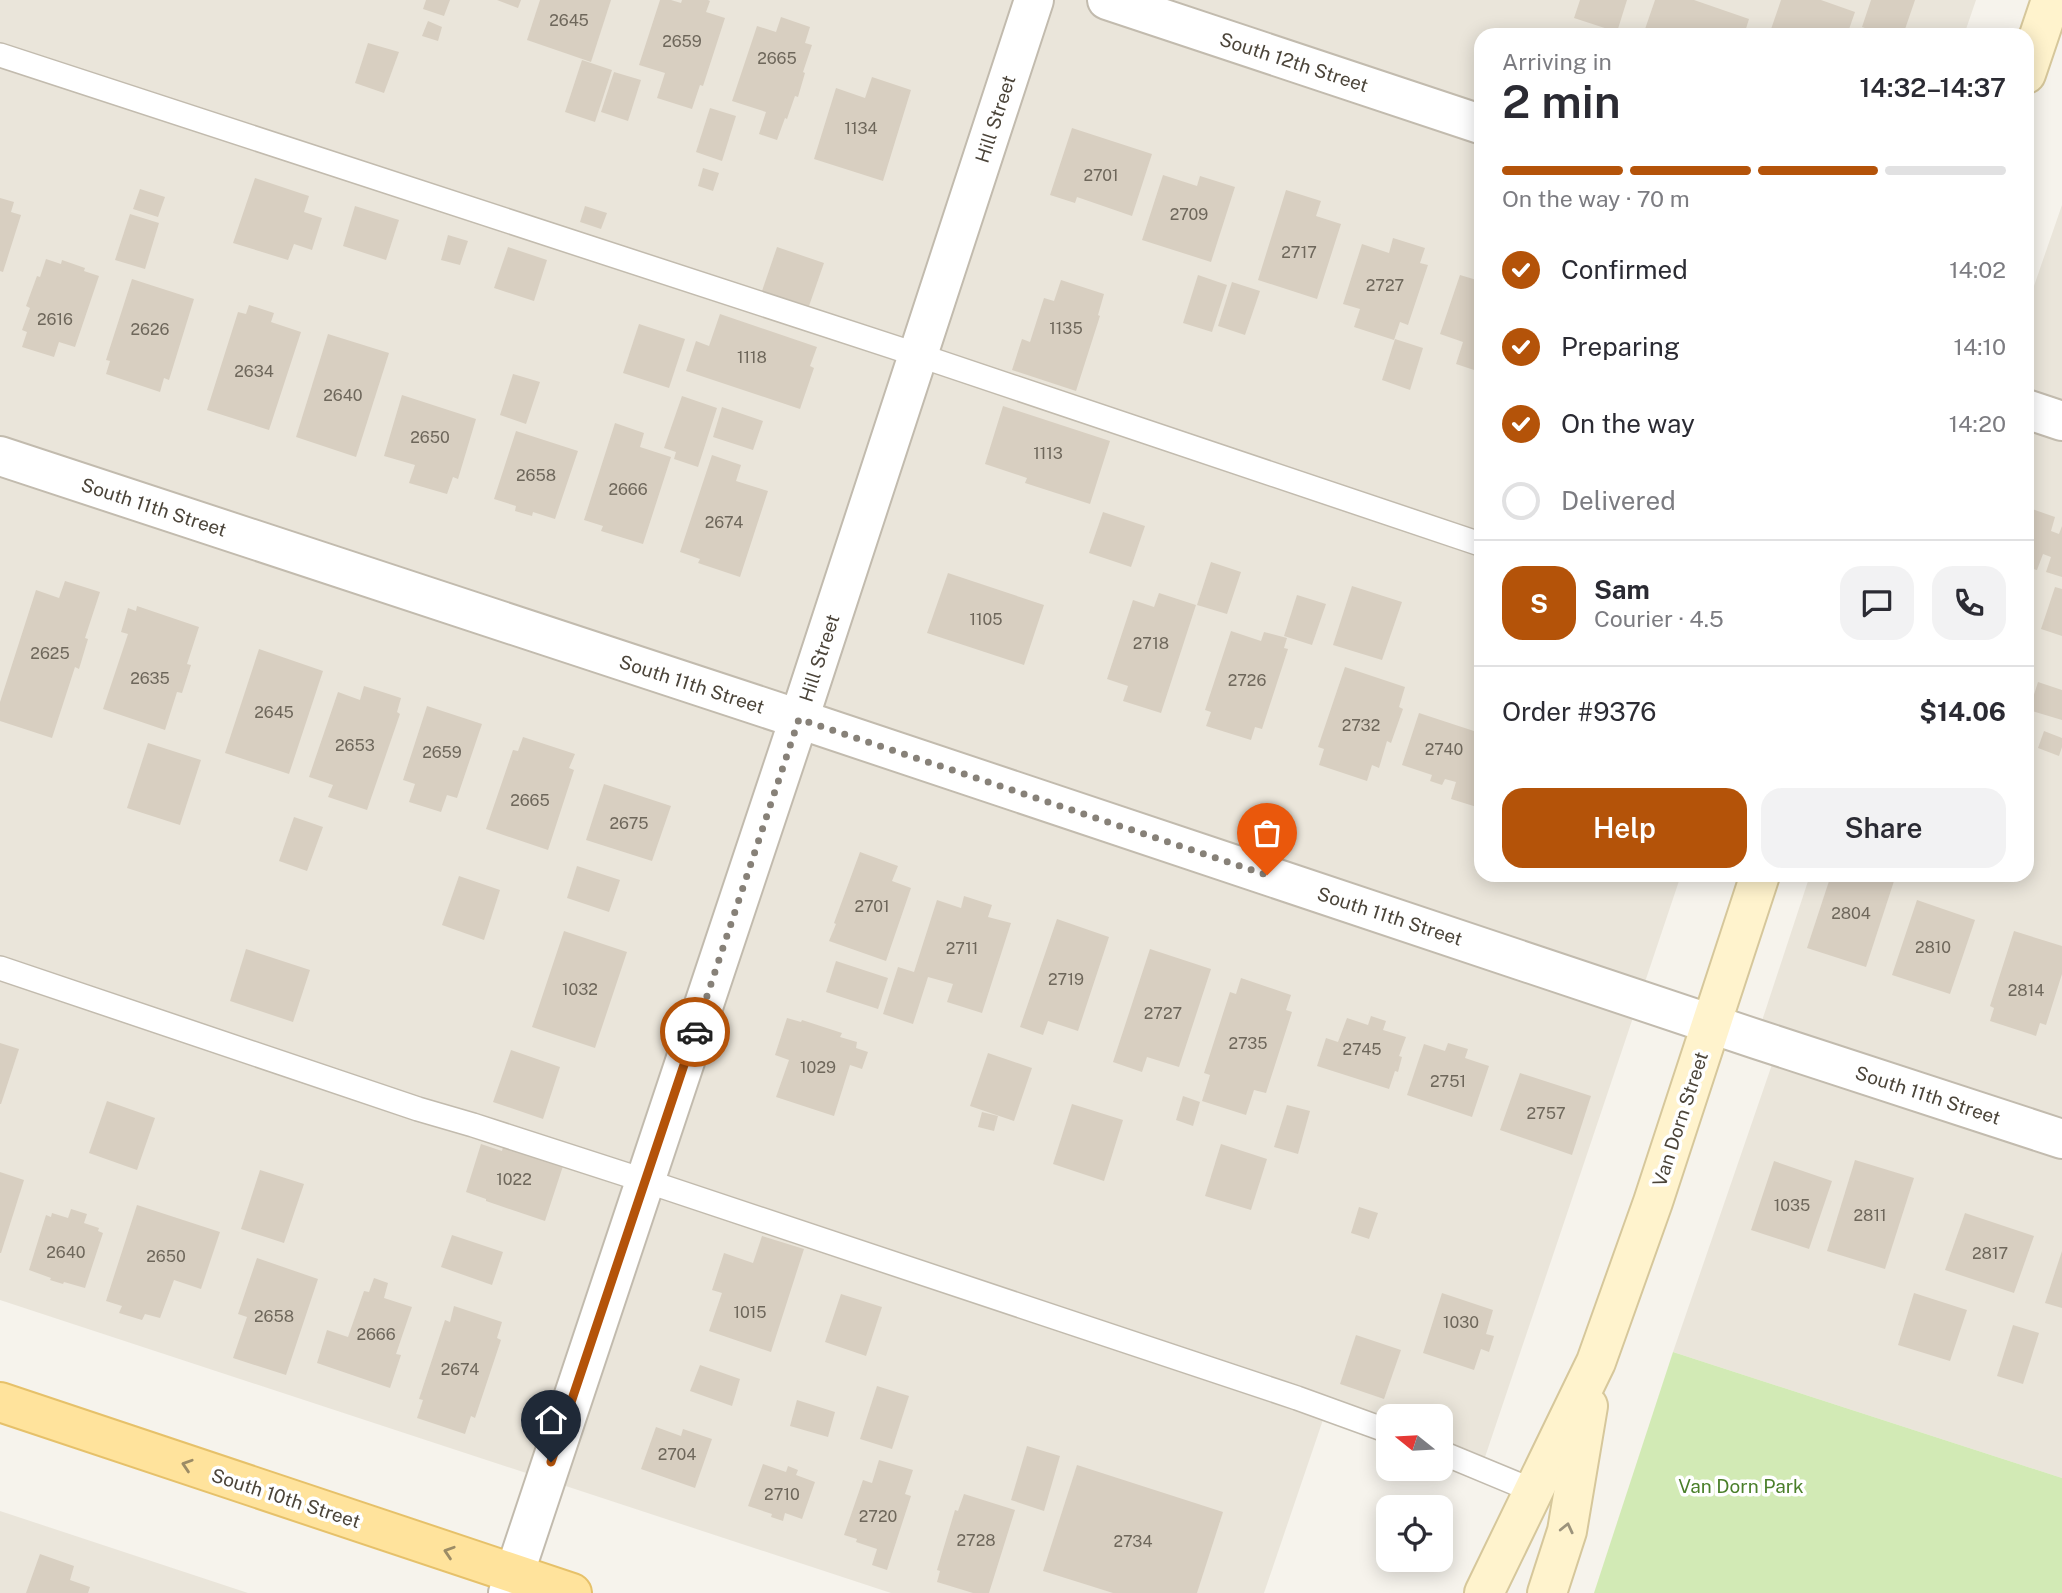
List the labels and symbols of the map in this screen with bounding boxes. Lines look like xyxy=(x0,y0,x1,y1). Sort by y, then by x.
house number: 2645 xyxy=(549,11,589,30)
street label: South 12th Street xyxy=(1217,28,1371,96)
house number: 2659 xyxy=(662,32,702,51)
house number: 2665 xyxy=(757,49,797,68)
street label: Hill Street xyxy=(971,72,1019,166)
house number: 1134 xyxy=(844,119,878,138)
house number: 2701 xyxy=(1083,166,1119,185)
house number: 2709 xyxy=(1170,205,1208,224)
house number: 2717 xyxy=(1281,243,1317,262)
house number: 2727 xyxy=(1366,276,1404,295)
house number: 2616 xyxy=(37,310,73,329)
house number: 1135 xyxy=(1049,319,1083,338)
house number: 2626 xyxy=(131,320,170,339)
house number: 1118 xyxy=(737,348,767,367)
house number: 2634 xyxy=(234,362,274,381)
house number: 2640 xyxy=(323,386,363,405)
house number: 2650 xyxy=(410,428,450,447)
house number: 1113 xyxy=(1033,444,1063,463)
house number: 2658 xyxy=(516,466,556,485)
street label: South 11th Street xyxy=(79,473,229,541)
house number: 2666 xyxy=(608,480,648,499)
house number: 2674 xyxy=(705,513,743,532)
house number: 1105 xyxy=(969,610,1003,629)
street label: Hill Street xyxy=(795,611,843,705)
house number: 2718 xyxy=(1133,634,1169,653)
house number: 2625 xyxy=(30,644,70,663)
street label: South 11th Street xyxy=(617,650,767,718)
house number: 2635 xyxy=(130,669,170,688)
house number: 2726 xyxy=(1228,671,1266,690)
house number: 2645 xyxy=(254,703,294,722)
house number: 2732 xyxy=(1342,716,1380,735)
house number: 2653 xyxy=(335,736,375,755)
house number: 2740 xyxy=(1425,740,1463,759)
house number: 2659 xyxy=(422,743,462,762)
house number: 2665 xyxy=(510,791,550,810)
pin xyxy=(1237,803,1297,875)
house number: 2675 xyxy=(609,814,649,833)
street label: South 11th Street xyxy=(1315,882,1465,950)
house number: 2701 xyxy=(854,897,890,916)
house number: 2804 xyxy=(1831,904,1871,923)
house number: 2810 xyxy=(1915,938,1951,957)
house number: 2711 xyxy=(946,939,978,958)
house number: 2719 xyxy=(1048,970,1084,989)
house number: 1032 xyxy=(562,980,598,999)
house number: 2814 xyxy=(2008,981,2044,1000)
courier xyxy=(660,997,730,1067)
house number: 2727 xyxy=(1144,1004,1182,1023)
house number: 2735 xyxy=(1228,1034,1268,1053)
house number: 2745 xyxy=(1343,1040,1381,1059)
street label: Van Dorn Street xyxy=(1648,1049,1712,1189)
house number: 1029 xyxy=(800,1058,836,1077)
street label: South 11th Street xyxy=(1853,1061,2003,1129)
house number: 2751 xyxy=(1430,1072,1466,1091)
house number: 2757 xyxy=(1527,1104,1566,1123)
house number: 1022 xyxy=(496,1170,532,1189)
house number: 1035 xyxy=(1774,1196,1810,1215)
house number: 2811 xyxy=(1854,1206,1886,1225)
house number: 2640 xyxy=(46,1243,86,1262)
house number: 2817 xyxy=(1972,1244,2008,1263)
house number: 2650 xyxy=(146,1247,186,1266)
house number: 1015 xyxy=(733,1303,767,1322)
house number: 2658 xyxy=(254,1307,294,1326)
house number: 1030 xyxy=(1443,1313,1479,1332)
house number: 2666 xyxy=(356,1325,396,1344)
house number: 2674 xyxy=(441,1360,479,1379)
pin xyxy=(521,1390,581,1462)
north arrow xyxy=(1376,1404,1452,1480)
house number: 2704 xyxy=(658,1445,696,1464)
one-way arrow xyxy=(181,1458,193,1473)
street label: South 10th Street xyxy=(209,1464,363,1532)
park label: Van Dorn Park xyxy=(1678,1475,1804,1497)
house number: 2710 xyxy=(764,1485,800,1504)
house number: 2720 xyxy=(859,1507,897,1526)
one-way arrow xyxy=(1559,1522,1573,1534)
house number: 2728 xyxy=(956,1531,996,1550)
house number: 2734 xyxy=(1114,1532,1152,1551)
one-way arrow xyxy=(444,1546,456,1560)

